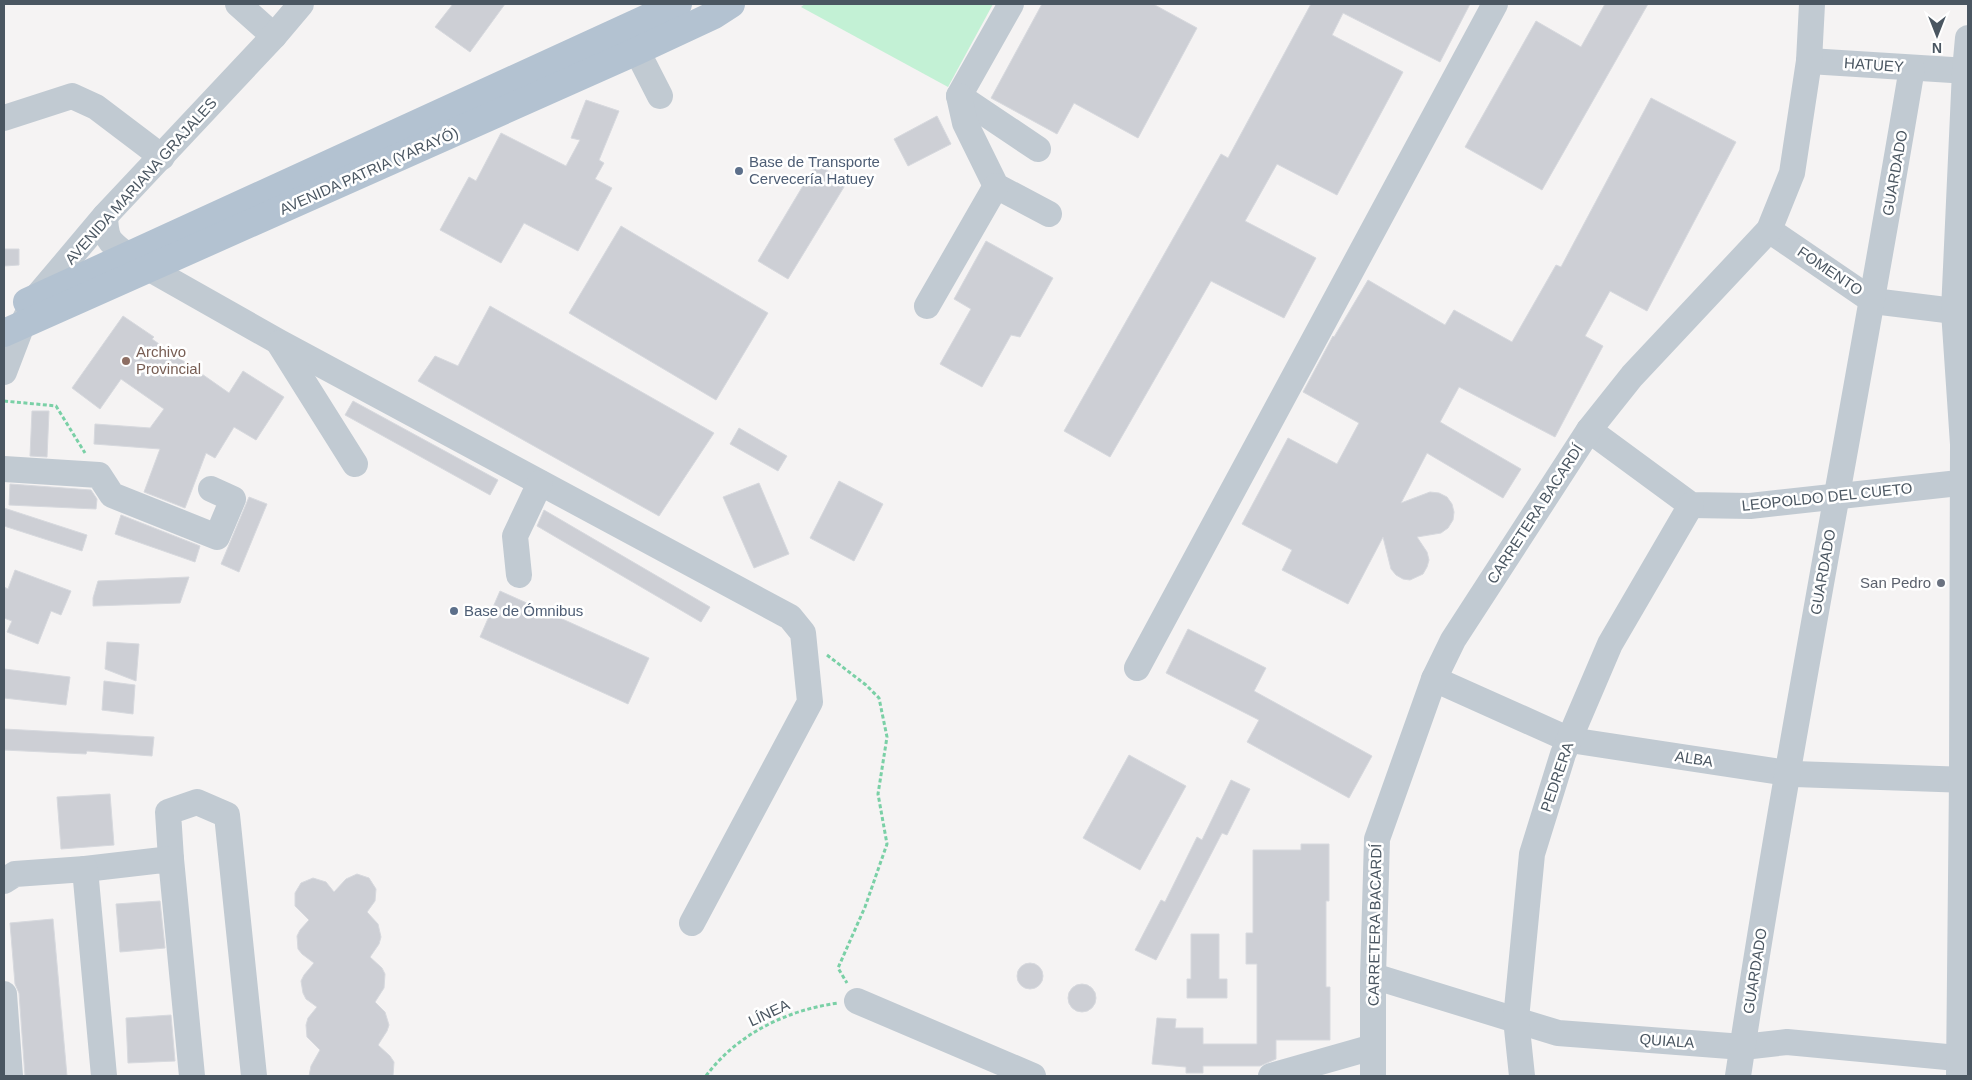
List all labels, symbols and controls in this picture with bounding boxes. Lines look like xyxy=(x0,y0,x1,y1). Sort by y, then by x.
north arrow xyxy=(1912,10,1962,60)
text: N xyxy=(1932,40,1942,56)
street label: HATUEY xyxy=(1844,54,1904,75)
street label: AVENIDA MARIANA GRAJALES xyxy=(61,94,220,267)
street label: AVENIDA PATRIA (YARAYÓ) xyxy=(277,123,461,218)
street label: GUARDADO xyxy=(1879,129,1910,217)
place label: Base de Transporte Cervecería Hatuey xyxy=(749,153,880,187)
marker: Base de Transporte Cervecería Hatuey xyxy=(733,165,745,177)
street label: FOMENTO xyxy=(1795,243,1866,299)
place label: Archivo Provincial xyxy=(136,343,201,377)
marker: Archivo Provincial xyxy=(120,355,132,367)
street label: CARRETERA BACARDÍ xyxy=(1483,440,1586,587)
street label: LEOPOLDO DEL CUETO xyxy=(1741,479,1913,514)
street label: GUARDADO xyxy=(1807,528,1838,616)
place label: San Pedro xyxy=(1860,574,1931,591)
marker: San Pedro xyxy=(1935,577,1947,589)
place label: Base de Ómnibus xyxy=(464,602,583,619)
marker: Base de Ómnibus xyxy=(448,605,460,617)
street label: PEDRERA xyxy=(1537,740,1576,814)
street label: ALBA xyxy=(1674,747,1714,770)
street label: CARRETERA BACARDÍ xyxy=(1365,843,1384,1006)
street label: GUARDADO xyxy=(1739,927,1770,1015)
street label: LÍNEA xyxy=(746,996,792,1029)
street label: QUIALA xyxy=(1639,1030,1695,1051)

